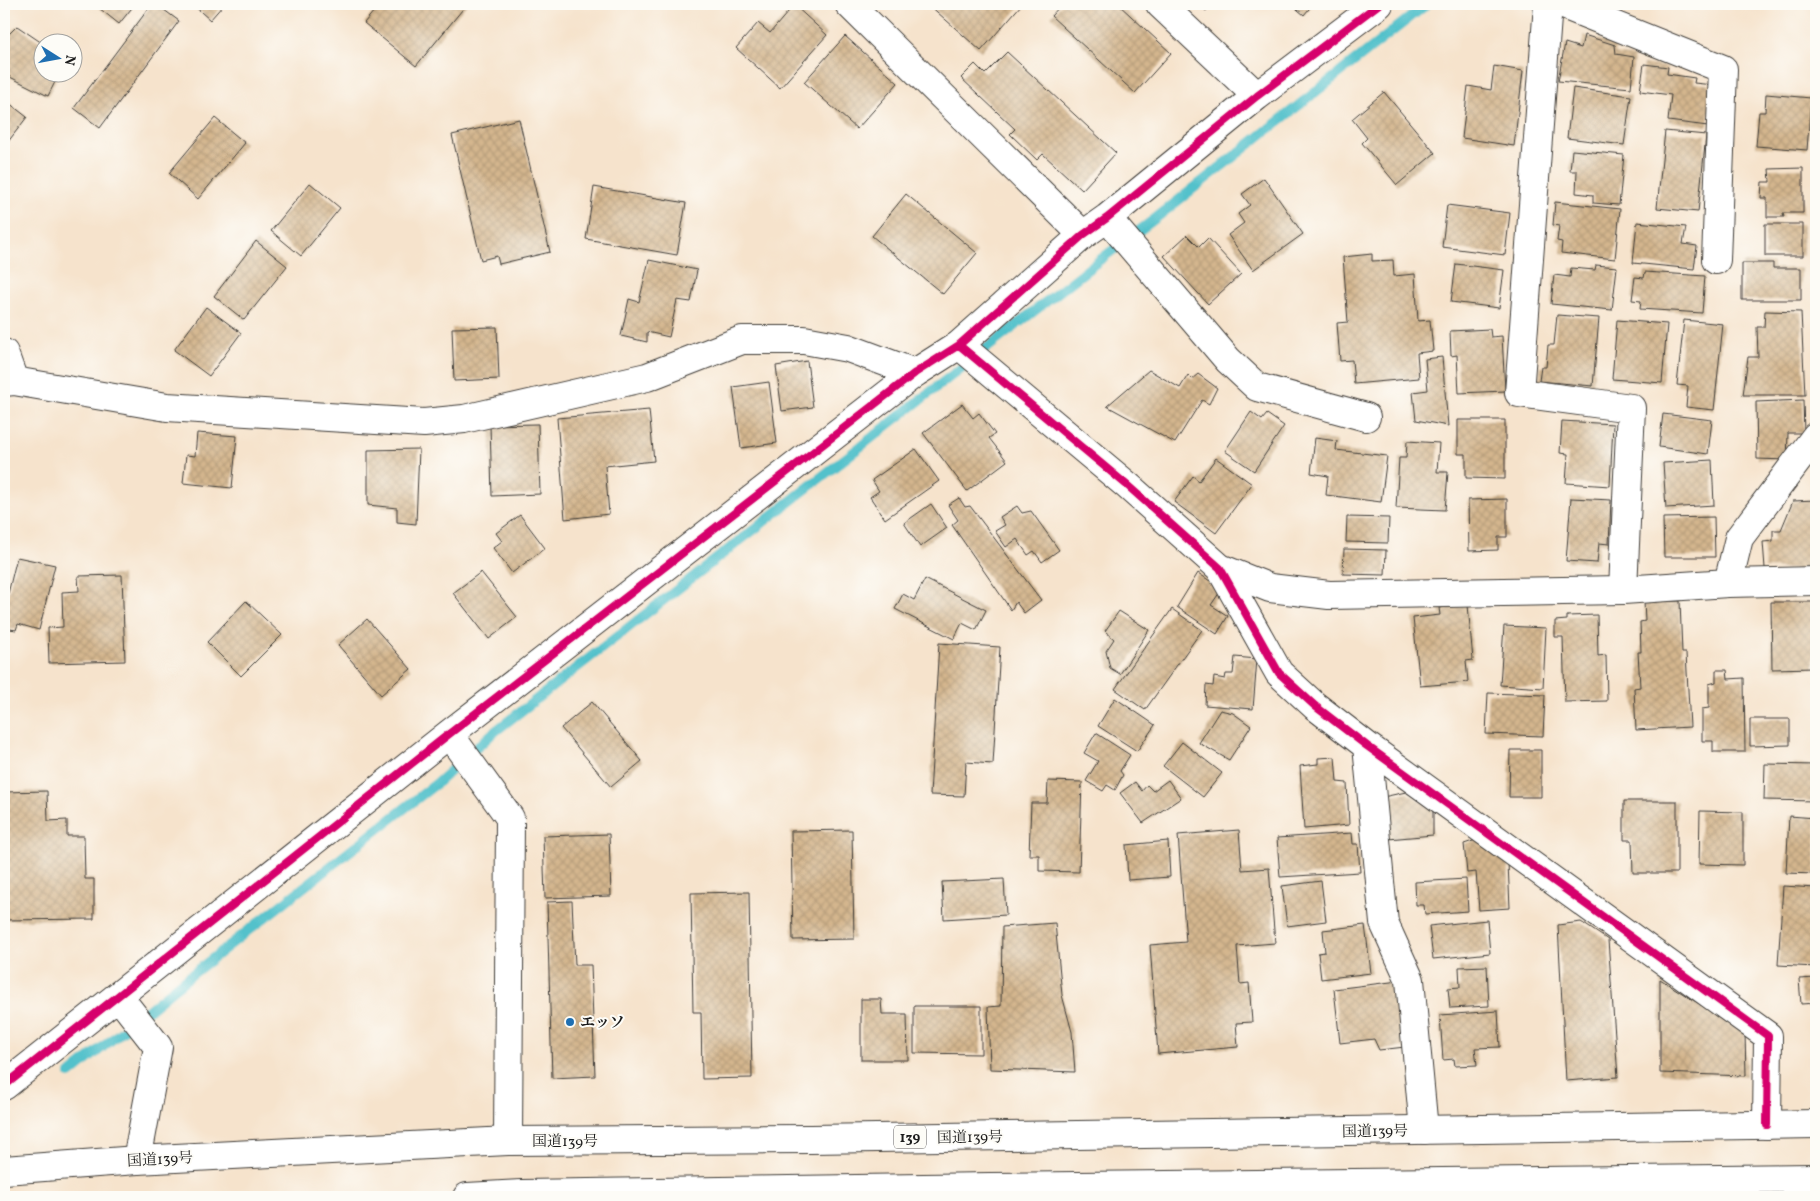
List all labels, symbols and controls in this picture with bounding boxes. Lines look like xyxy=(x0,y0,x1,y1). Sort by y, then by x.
north arrow xyxy=(32,32,82,82)
text: N xyxy=(59,53,80,67)
place label: エッソ xyxy=(580,1013,625,1034)
marker: エッソ xyxy=(564,1016,576,1028)
street label: 国道139号 xyxy=(1342,1121,1408,1144)
road number: 139 xyxy=(894,1126,926,1148)
street label: 国道139号 xyxy=(937,1127,1003,1150)
street label: 国道139号 xyxy=(532,1132,598,1153)
street label: 国道139号 xyxy=(127,1148,194,1173)

